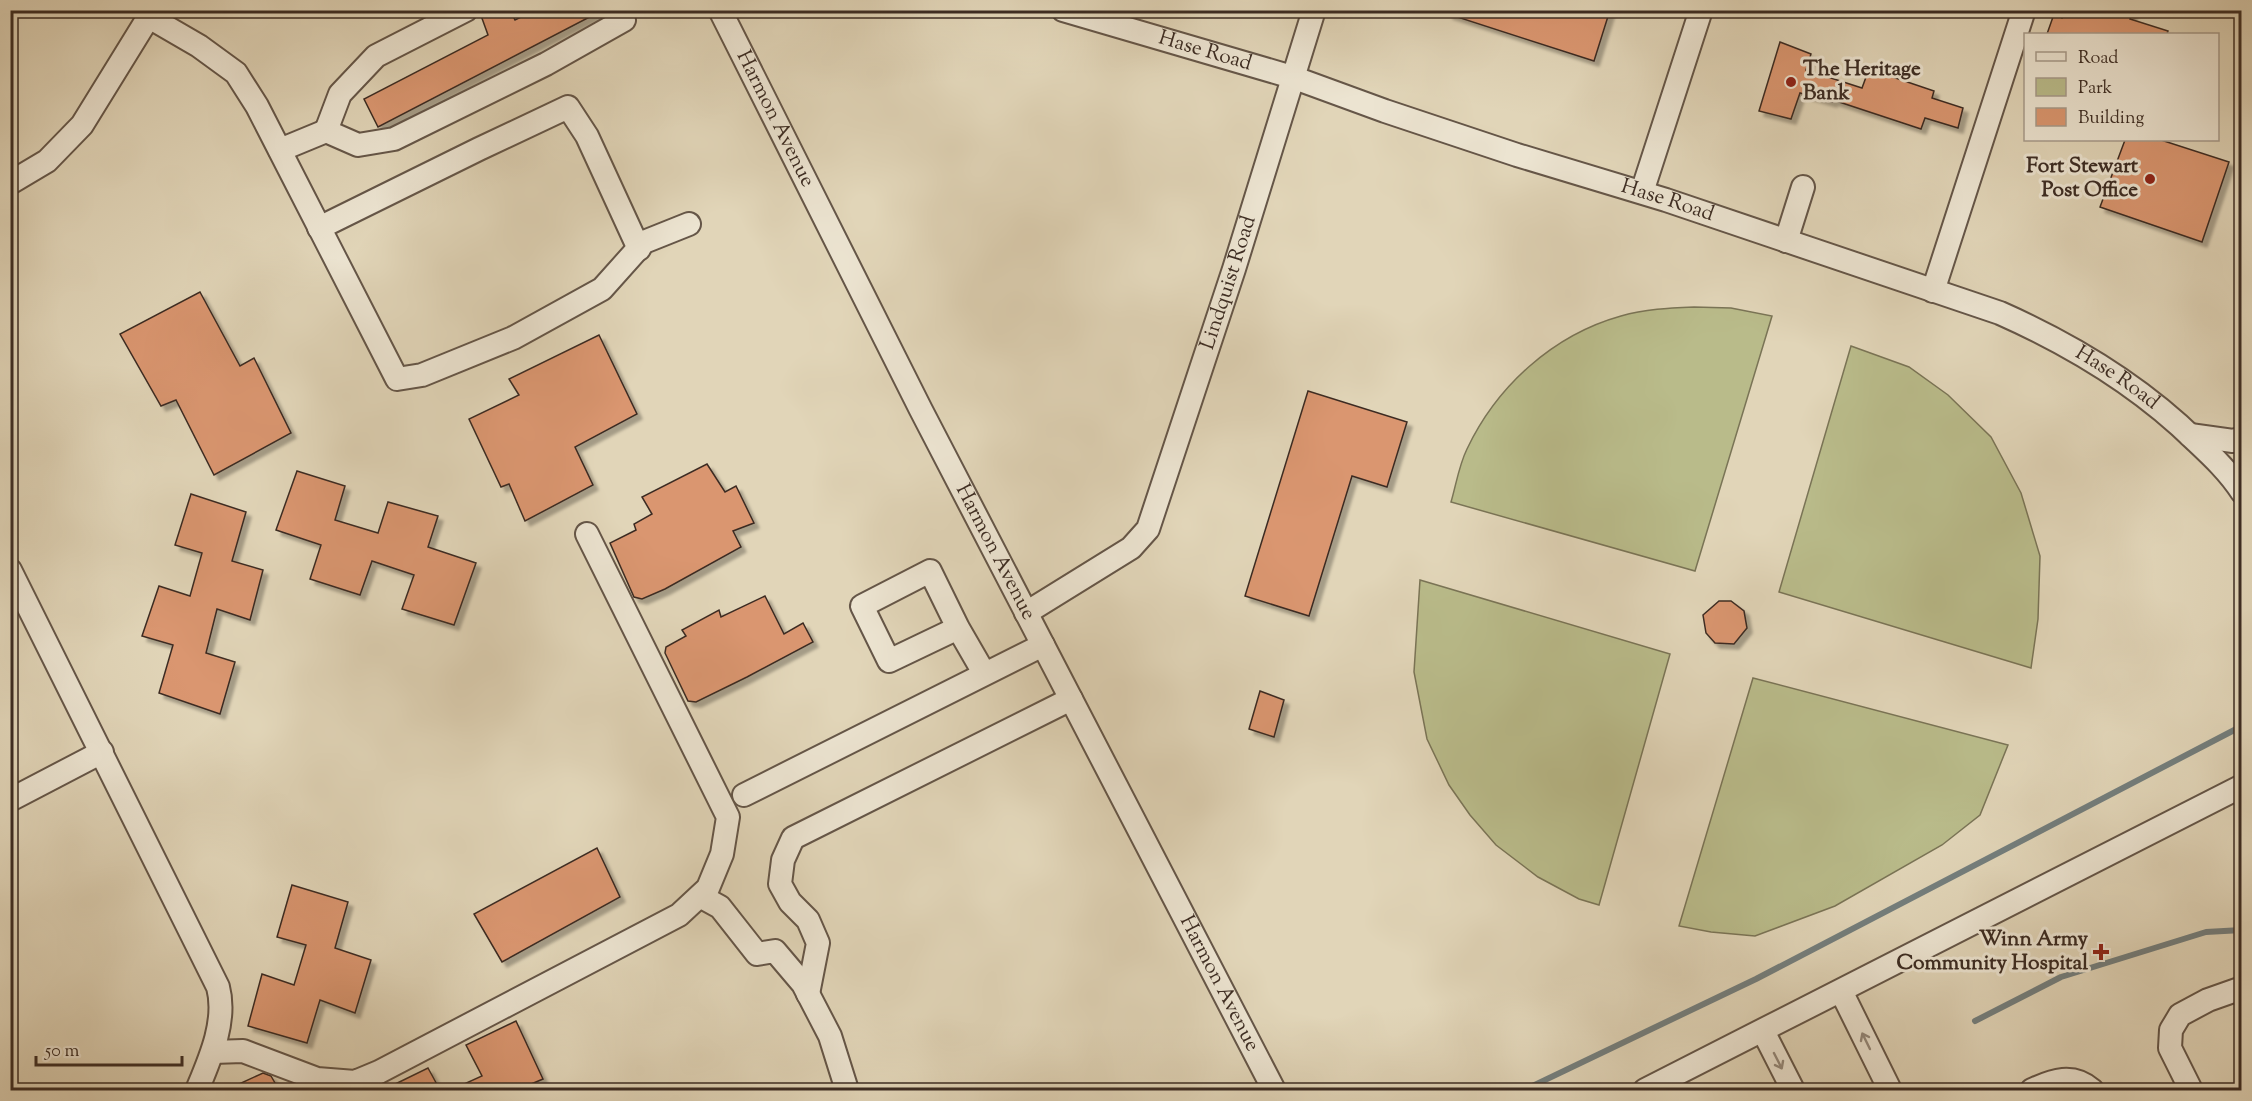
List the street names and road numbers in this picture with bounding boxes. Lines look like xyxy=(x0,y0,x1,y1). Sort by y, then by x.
street label: Hase Road xyxy=(1155,24,1255,79)
street label: Harmon Avenue xyxy=(728,45,822,193)
street label: Hase Road xyxy=(1617,172,1718,230)
street label: Lindquist Road xyxy=(1193,212,1265,354)
street label: Hase Road xyxy=(2069,339,2166,417)
street label: Harmon Avenue xyxy=(947,479,1043,626)
street label: Harmon Avenue xyxy=(1171,910,1267,1057)

